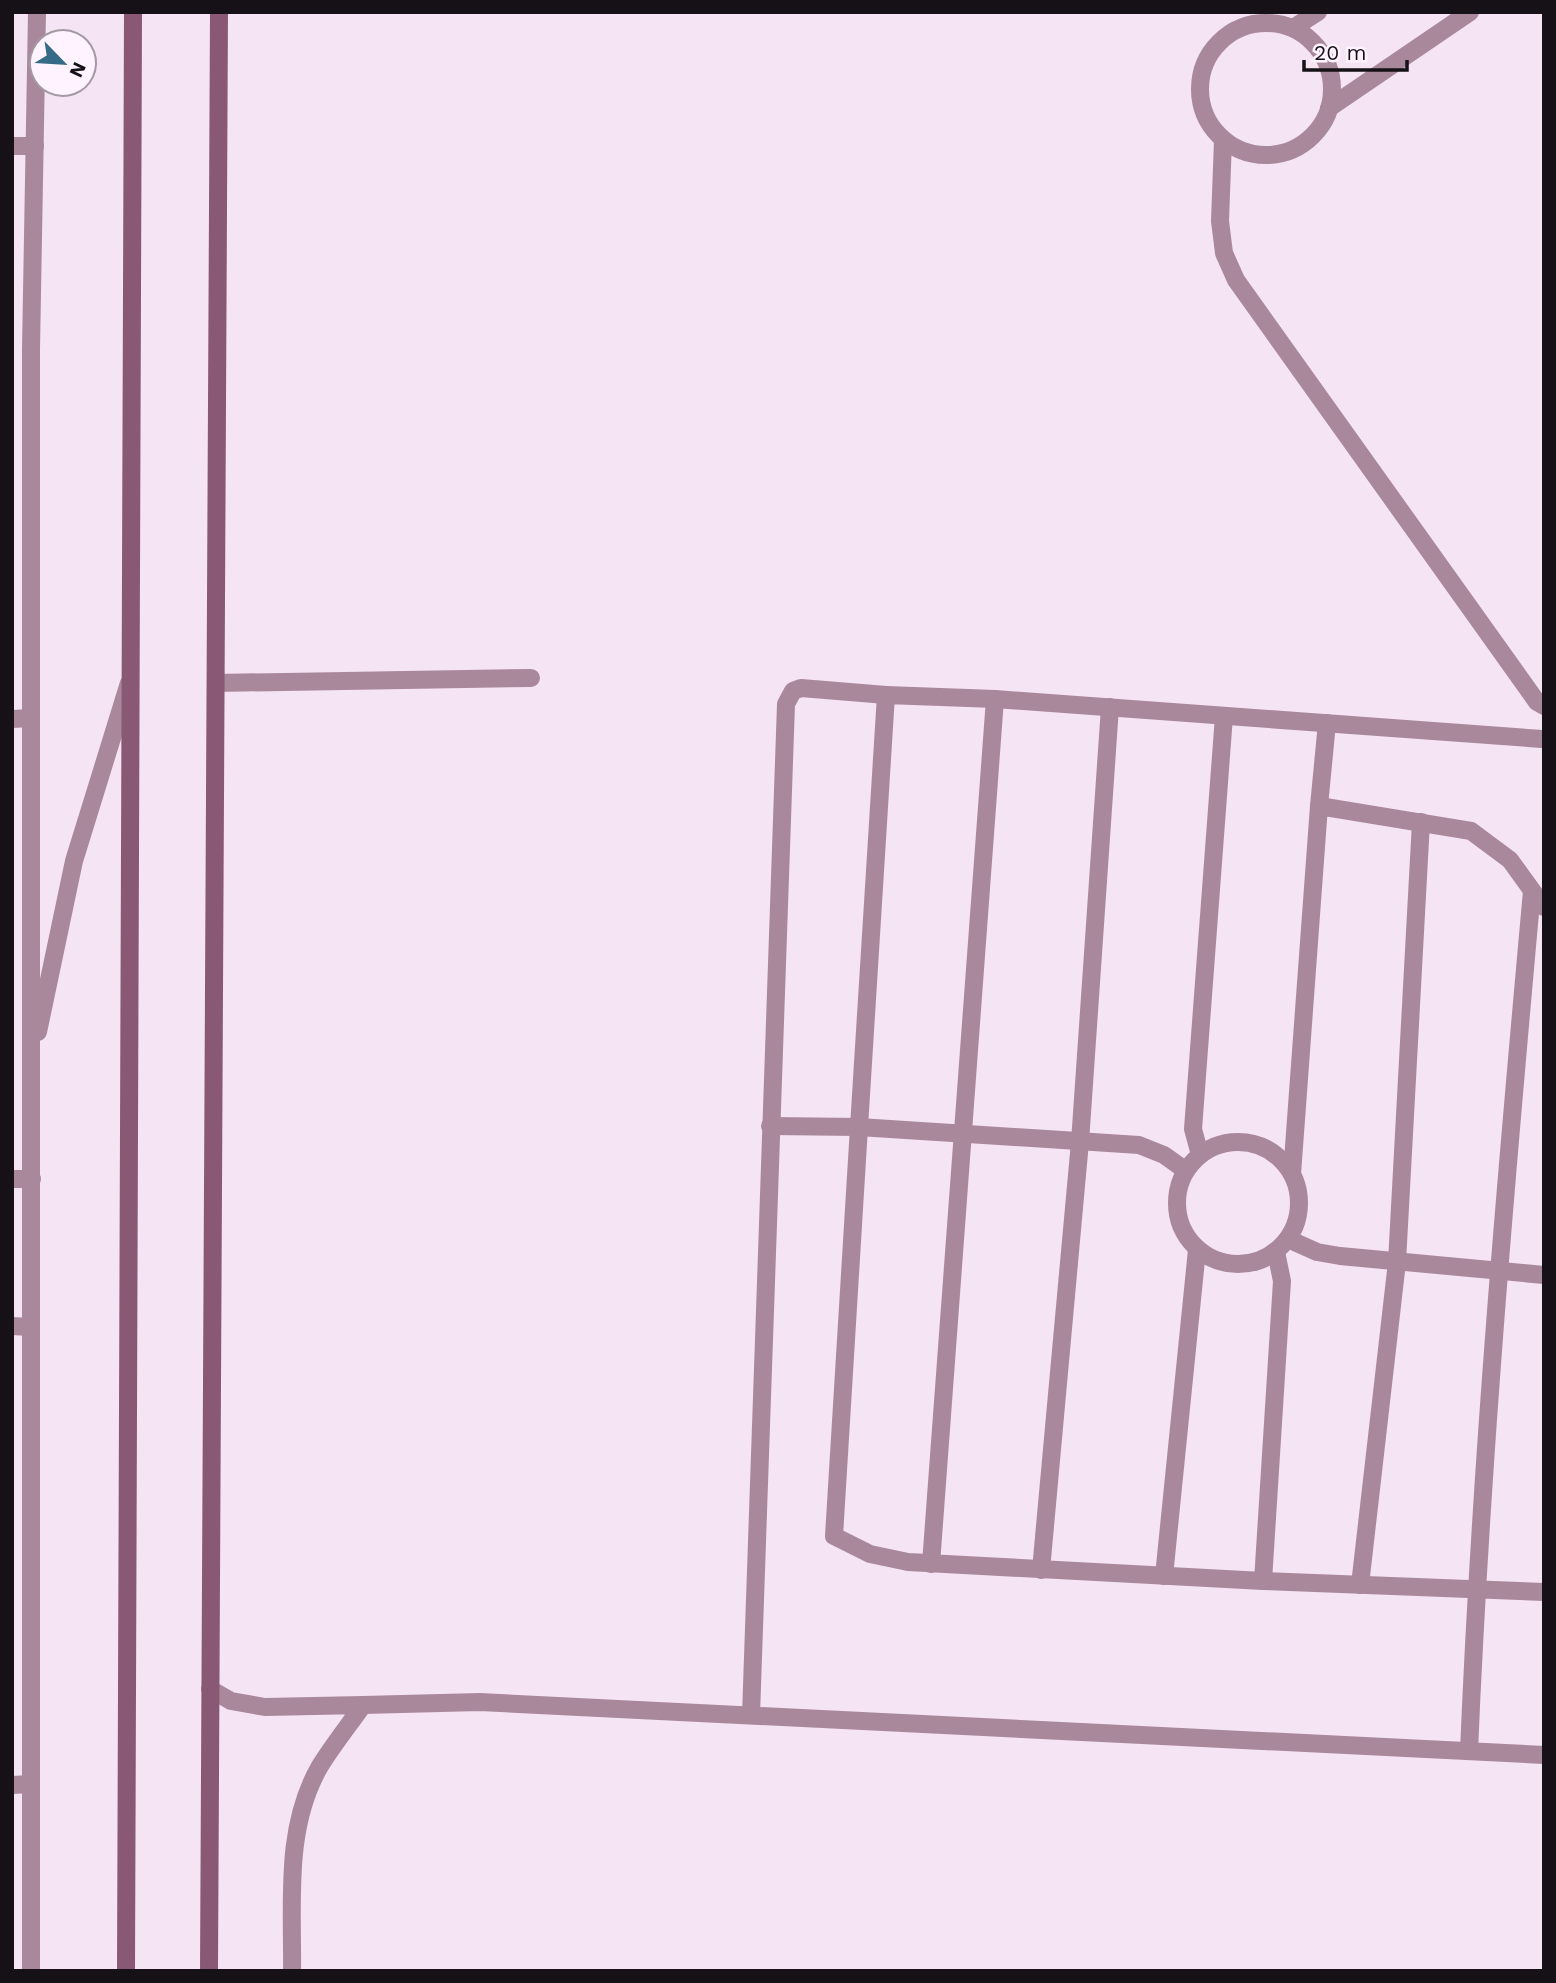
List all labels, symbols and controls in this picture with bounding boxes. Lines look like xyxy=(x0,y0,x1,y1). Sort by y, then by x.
north arrow xyxy=(28,28,98,98)
scale bar xyxy=(1304,28,1407,72)
text: 20 m xyxy=(1314,40,1366,65)
text: N xyxy=(65,59,91,81)

